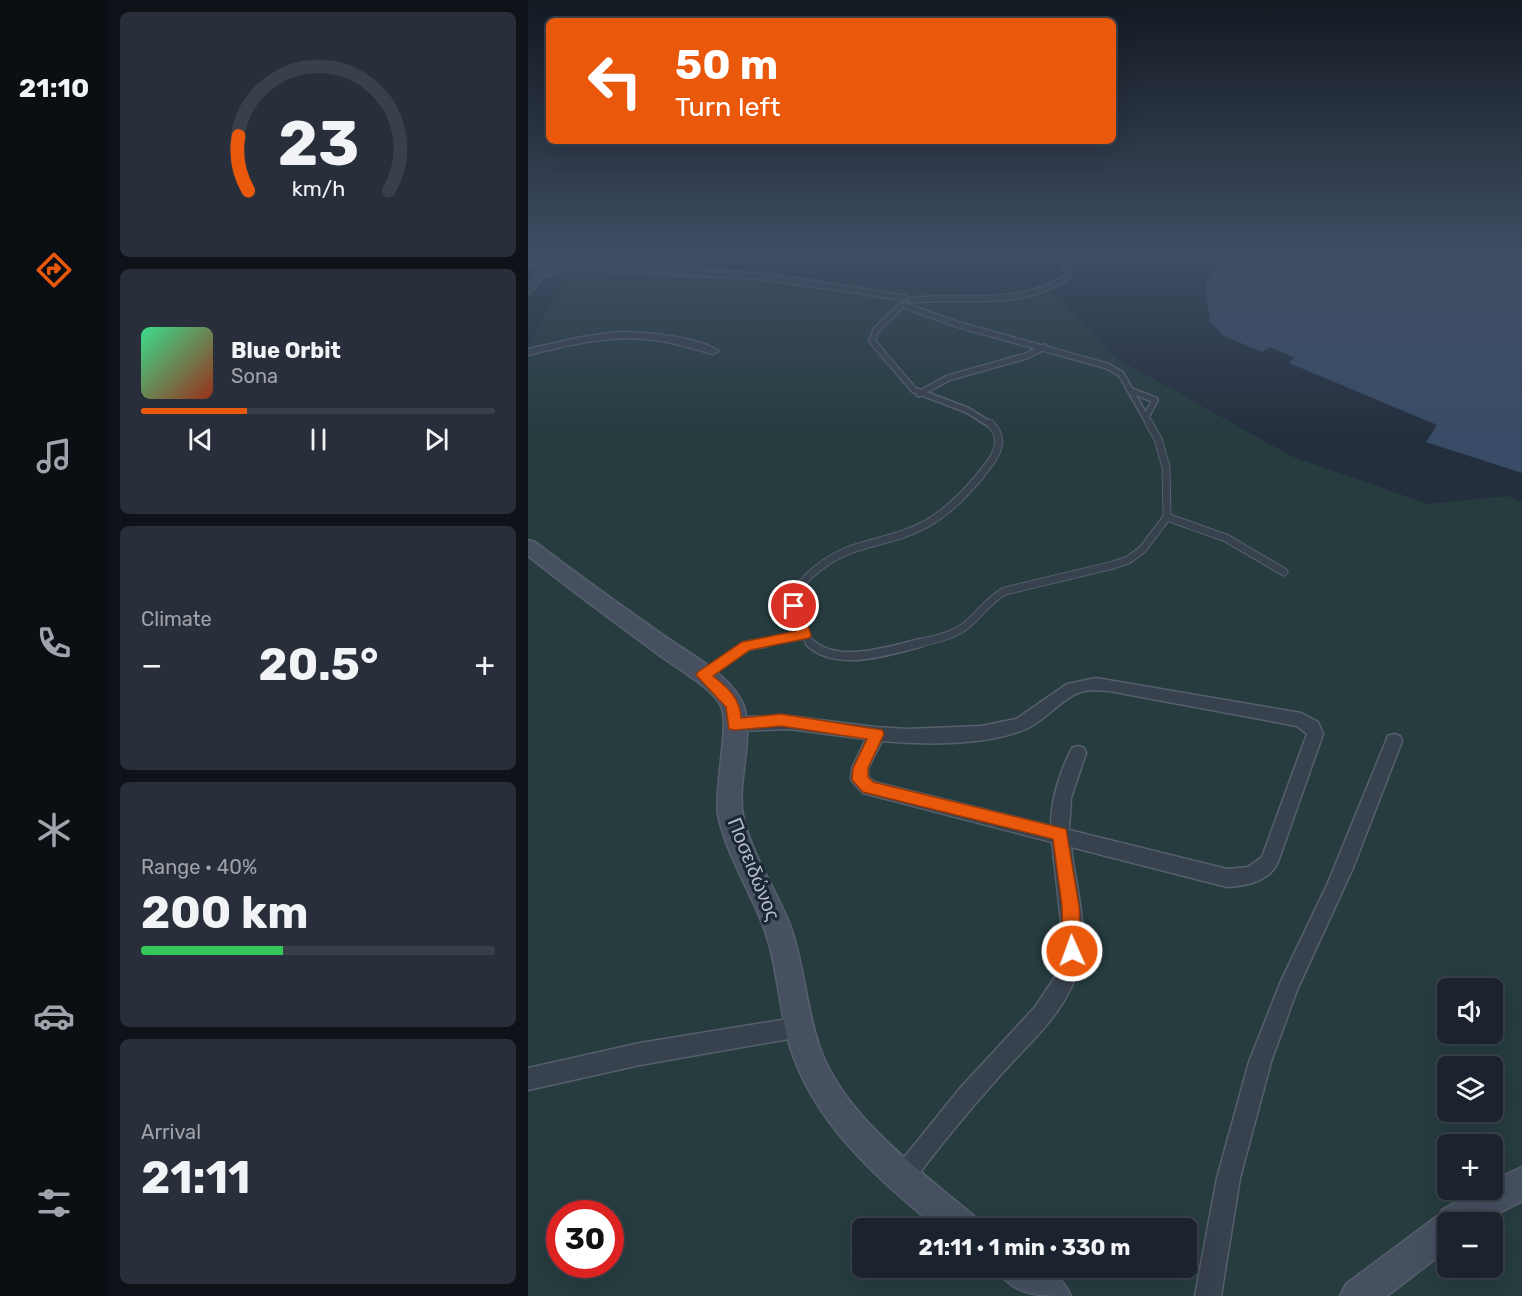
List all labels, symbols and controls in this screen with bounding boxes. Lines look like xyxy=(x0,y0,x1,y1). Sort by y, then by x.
text: 50 m xyxy=(675,40,778,90)
icon: left xyxy=(576,42,654,120)
text: 21:10 xyxy=(19,72,89,104)
text: Turn left xyxy=(675,91,780,123)
text: 23 xyxy=(277,108,359,182)
text: km/h xyxy=(291,177,345,202)
icon: directions xyxy=(33,249,75,291)
text: Blue Orbit xyxy=(231,337,341,364)
text: Sona xyxy=(231,364,278,388)
icon: previous xyxy=(184,423,217,456)
icon: pause xyxy=(302,423,335,456)
icon: next xyxy=(420,423,453,456)
icon: music xyxy=(33,435,75,477)
pin xyxy=(768,580,819,631)
icon: arrive xyxy=(777,589,810,622)
text: Climate xyxy=(141,607,212,631)
icon: phone xyxy=(33,622,75,664)
text: 20.5° xyxy=(259,638,378,691)
text: − xyxy=(141,645,162,684)
text: + xyxy=(474,645,495,684)
icon: climate xyxy=(33,809,75,851)
street label: Ποσειδώνος xyxy=(722,814,786,924)
text: Range · 40% xyxy=(141,855,257,879)
text: 200 km xyxy=(141,886,309,939)
position arrow xyxy=(1040,919,1104,983)
map controls xyxy=(1437,978,1503,1278)
button: sound xyxy=(1437,978,1503,1044)
icon: car xyxy=(33,995,75,1037)
button: layers xyxy=(1437,1056,1503,1122)
text: Arrival xyxy=(141,1120,201,1144)
button: + xyxy=(1437,1134,1503,1200)
text: 21:11 xyxy=(141,1151,251,1204)
icon: filters xyxy=(33,1182,75,1224)
speed limit sign: 30 xyxy=(546,1200,624,1278)
button: − xyxy=(1437,1212,1503,1278)
text: 21:11 · 1 min · 330 m xyxy=(919,1234,1130,1261)

